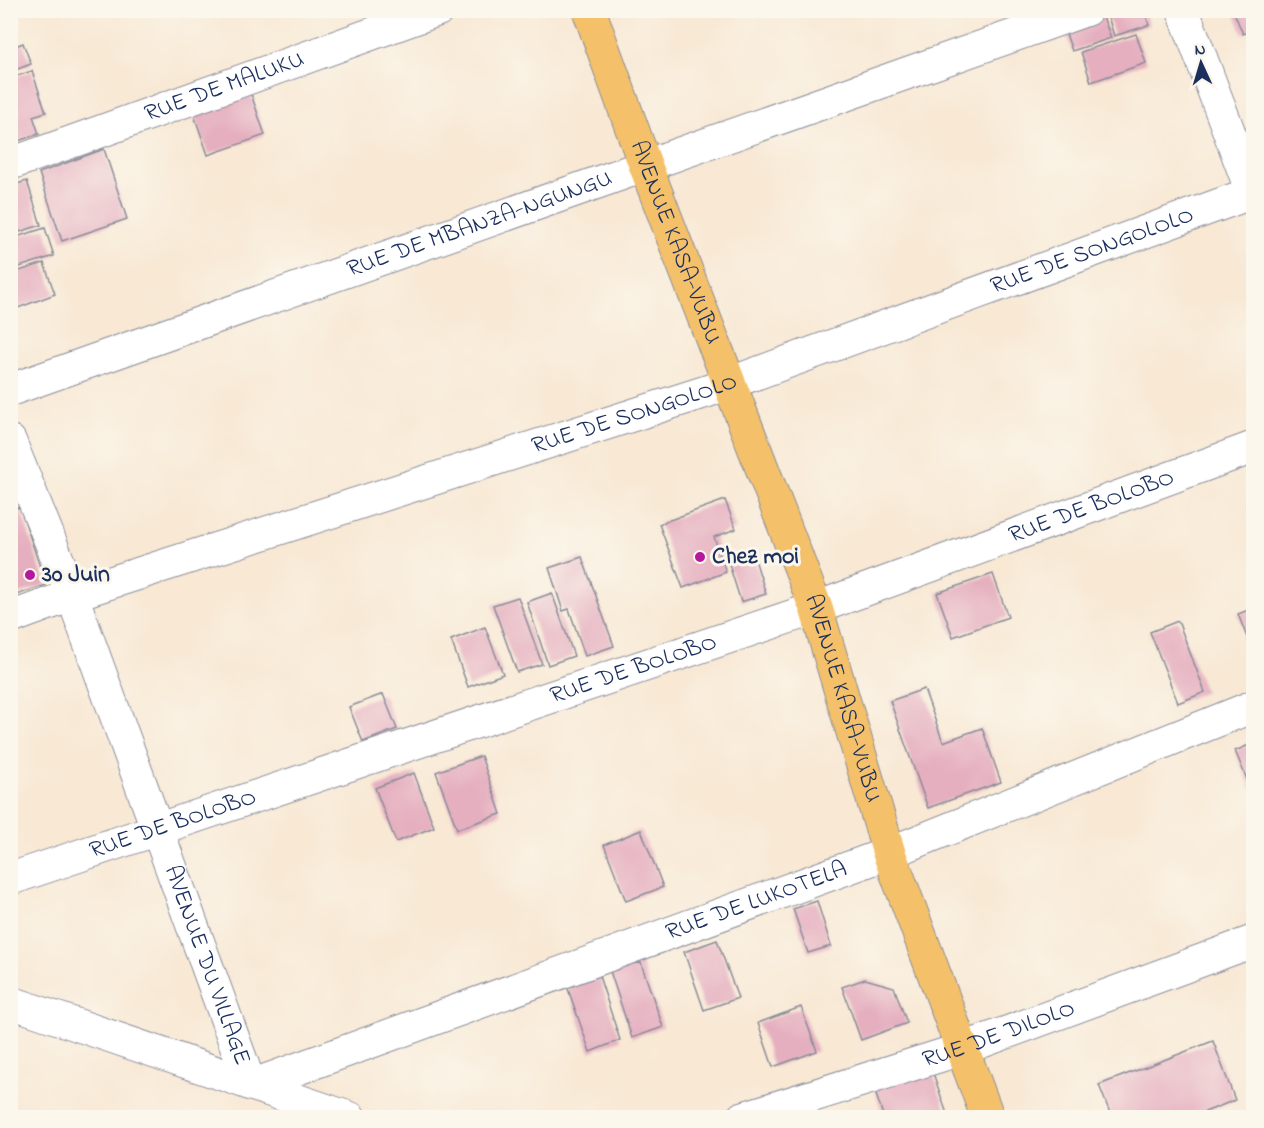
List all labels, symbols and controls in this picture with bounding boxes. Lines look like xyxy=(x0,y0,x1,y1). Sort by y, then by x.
north arrow xyxy=(1171,33,1231,93)
text: N xyxy=(1194,38,1207,62)
street label: RUE DE MALUKU xyxy=(140,42,309,132)
street label: AVENUE KASA-VUBU xyxy=(620,136,730,350)
street label: RUE DE MBANZA-NGUNGU xyxy=(342,161,617,287)
street label: RUE DE SONGOLOLO xyxy=(986,198,1199,304)
street label: RUE DE SONGOLOLO xyxy=(527,364,742,464)
street label: RUE DE BOLOBO xyxy=(1004,460,1179,553)
place label: Chez moi xyxy=(712,540,799,575)
marker: Chez moi xyxy=(693,550,707,564)
place label: 30 Juin xyxy=(41,558,110,593)
marker: 30 Juin xyxy=(23,568,37,582)
street label: AVENUE KASA-VUBU xyxy=(795,589,891,807)
street label: RUE DE BOLOBO xyxy=(546,625,722,714)
street label: RUE DE BOLOBO xyxy=(85,780,261,869)
street label: RUE DE LUKOTELA xyxy=(661,852,852,950)
street label: AVENUE DU VILLAGE xyxy=(154,860,259,1070)
street label: RUE DE DILOLO xyxy=(918,991,1080,1078)

